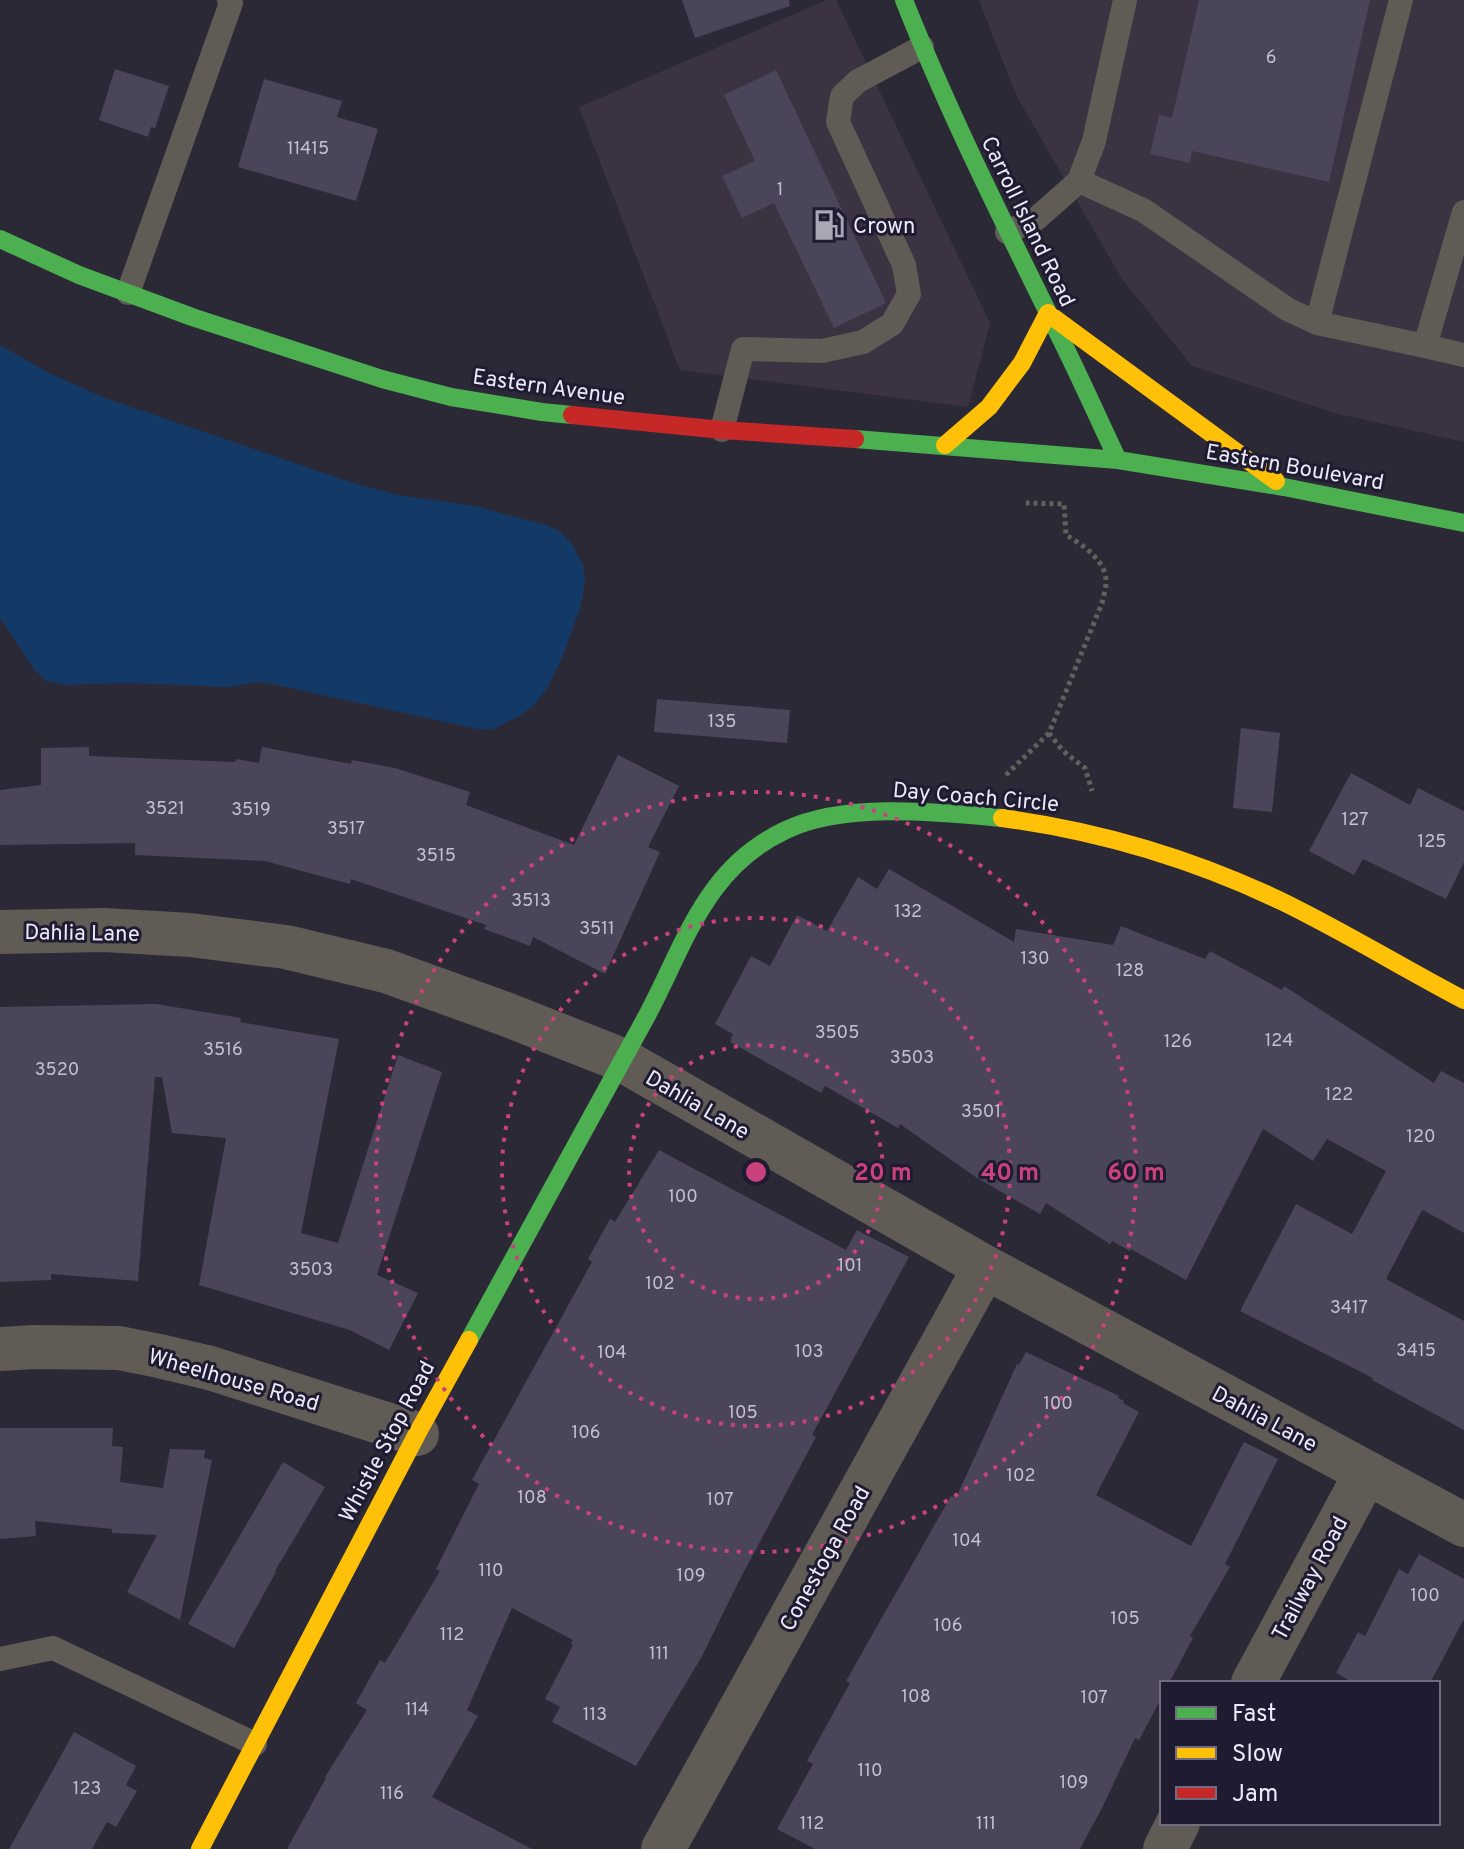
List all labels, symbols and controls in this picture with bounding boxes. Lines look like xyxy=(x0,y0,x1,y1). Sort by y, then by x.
house number: 6 xyxy=(1266,47,1276,70)
street label: Carroll Island Road xyxy=(974,132,1080,312)
house number: 11415 xyxy=(287,138,329,161)
house number: 1 xyxy=(777,179,783,202)
fuel station icon: Crown xyxy=(812,208,846,242)
place label: Crown xyxy=(853,214,915,241)
street label: Eastern Avenue xyxy=(471,364,627,413)
street label: Eastern Boulevard xyxy=(1203,440,1386,497)
house number: 135 xyxy=(708,711,736,734)
street label: Day Coach Circle xyxy=(892,778,1060,819)
house number: 3521 xyxy=(145,798,185,821)
house number: 3519 xyxy=(231,799,271,822)
house number: 127 xyxy=(1342,809,1368,832)
house number: 3517 xyxy=(327,818,365,841)
house number: 125 xyxy=(1418,831,1446,854)
house number: 3515 xyxy=(416,845,456,868)
house number: 3513 xyxy=(511,890,551,913)
house number: 132 xyxy=(894,901,922,924)
house number: 3511 xyxy=(579,918,615,941)
street label: Dahlia Lane xyxy=(24,920,140,949)
house number: 130 xyxy=(1021,948,1049,971)
house number: 128 xyxy=(1116,960,1144,983)
house number: 3505 xyxy=(815,1022,859,1045)
house number: 124 xyxy=(1265,1030,1293,1053)
house number: 126 xyxy=(1164,1031,1192,1054)
house number: 3516 xyxy=(203,1039,243,1062)
house number: 3503 xyxy=(890,1047,934,1070)
house number: 3520 xyxy=(35,1059,79,1082)
street label: Dahlia Lane xyxy=(640,1066,753,1147)
house number: 122 xyxy=(1325,1084,1353,1107)
house number: 3501 xyxy=(961,1101,1001,1124)
house number: 120 xyxy=(1406,1126,1436,1149)
centre of rings xyxy=(742,1158,770,1186)
text: 20 m xyxy=(854,1159,912,1189)
text: 40 m xyxy=(981,1159,1039,1189)
text: 60 m xyxy=(1107,1159,1165,1189)
house number: 100 xyxy=(668,1186,698,1209)
house number: 101 xyxy=(838,1255,862,1278)
house number: 3503 xyxy=(289,1259,333,1282)
house number: 102 xyxy=(645,1273,675,1296)
house number: 3417 xyxy=(1330,1297,1368,1320)
house number: 3415 xyxy=(1396,1340,1436,1363)
house number: 103 xyxy=(794,1341,824,1364)
house number: 104 xyxy=(597,1342,627,1365)
street label: Wheelhouse Road xyxy=(145,1344,322,1419)
street label: Whistle Stop Road xyxy=(334,1357,442,1528)
street label: Dahlia Lane xyxy=(1207,1381,1321,1459)
house number: 100 xyxy=(1043,1393,1073,1416)
house number: 105 xyxy=(728,1402,758,1425)
house number: 106 xyxy=(571,1422,601,1445)
house number: 102 xyxy=(1006,1465,1036,1488)
street label: Conestoga Road xyxy=(775,1482,877,1637)
house number: 108 xyxy=(517,1487,547,1510)
house number: 107 xyxy=(706,1489,734,1512)
street label: Trailway Road xyxy=(1267,1512,1355,1646)
house number: 104 xyxy=(952,1530,982,1553)
house number: 110 xyxy=(479,1560,503,1583)
house number: 109 xyxy=(676,1565,706,1588)
house number: 100 xyxy=(1410,1585,1440,1608)
house number: 105 xyxy=(1110,1608,1140,1631)
house number: 106 xyxy=(933,1615,963,1638)
house number: 112 xyxy=(440,1624,464,1647)
house number: 111 xyxy=(649,1643,669,1666)
legend xyxy=(1160,1681,1440,1825)
house number: 108 xyxy=(901,1686,931,1709)
house number: 107 xyxy=(1080,1687,1108,1710)
house number: 114 xyxy=(405,1699,429,1722)
text: Fast xyxy=(1232,1700,1276,1730)
house number: 113 xyxy=(583,1704,607,1727)
text: Slow xyxy=(1232,1740,1283,1770)
house number: 110 xyxy=(858,1760,882,1783)
house number: 109 xyxy=(1059,1772,1089,1795)
house number: 123 xyxy=(73,1778,101,1801)
text: Jam xyxy=(1232,1780,1278,1810)
house number: 116 xyxy=(380,1783,404,1806)
house number: 112 xyxy=(800,1813,824,1836)
house number: 111 xyxy=(976,1813,996,1836)

